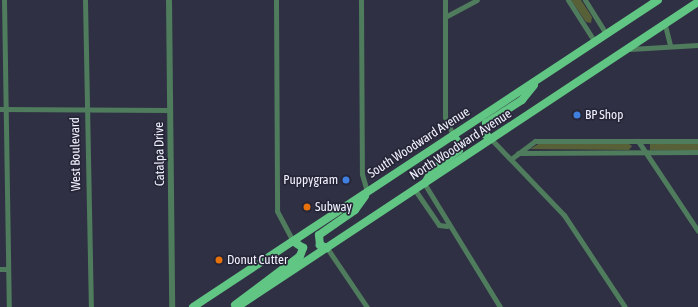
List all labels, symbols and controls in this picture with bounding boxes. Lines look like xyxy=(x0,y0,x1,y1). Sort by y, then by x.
street label: South Woodward Avenue xyxy=(365,104,473,182)
street label: North Woodward Avenue xyxy=(407,106,515,184)
place label: BP Shop xyxy=(585,107,623,123)
marker: BP Shop xyxy=(572,110,582,120)
street label: West Boulevard xyxy=(68,117,84,191)
street label: Catalpa Drive xyxy=(152,122,168,186)
place label: Puppygram xyxy=(283,172,338,188)
marker: Puppygram xyxy=(341,175,351,185)
place label: Subway xyxy=(315,199,352,215)
marker: Subway xyxy=(302,202,312,212)
place label: Donut Cutter xyxy=(227,252,288,268)
marker: Donut Cutter xyxy=(214,255,224,265)

